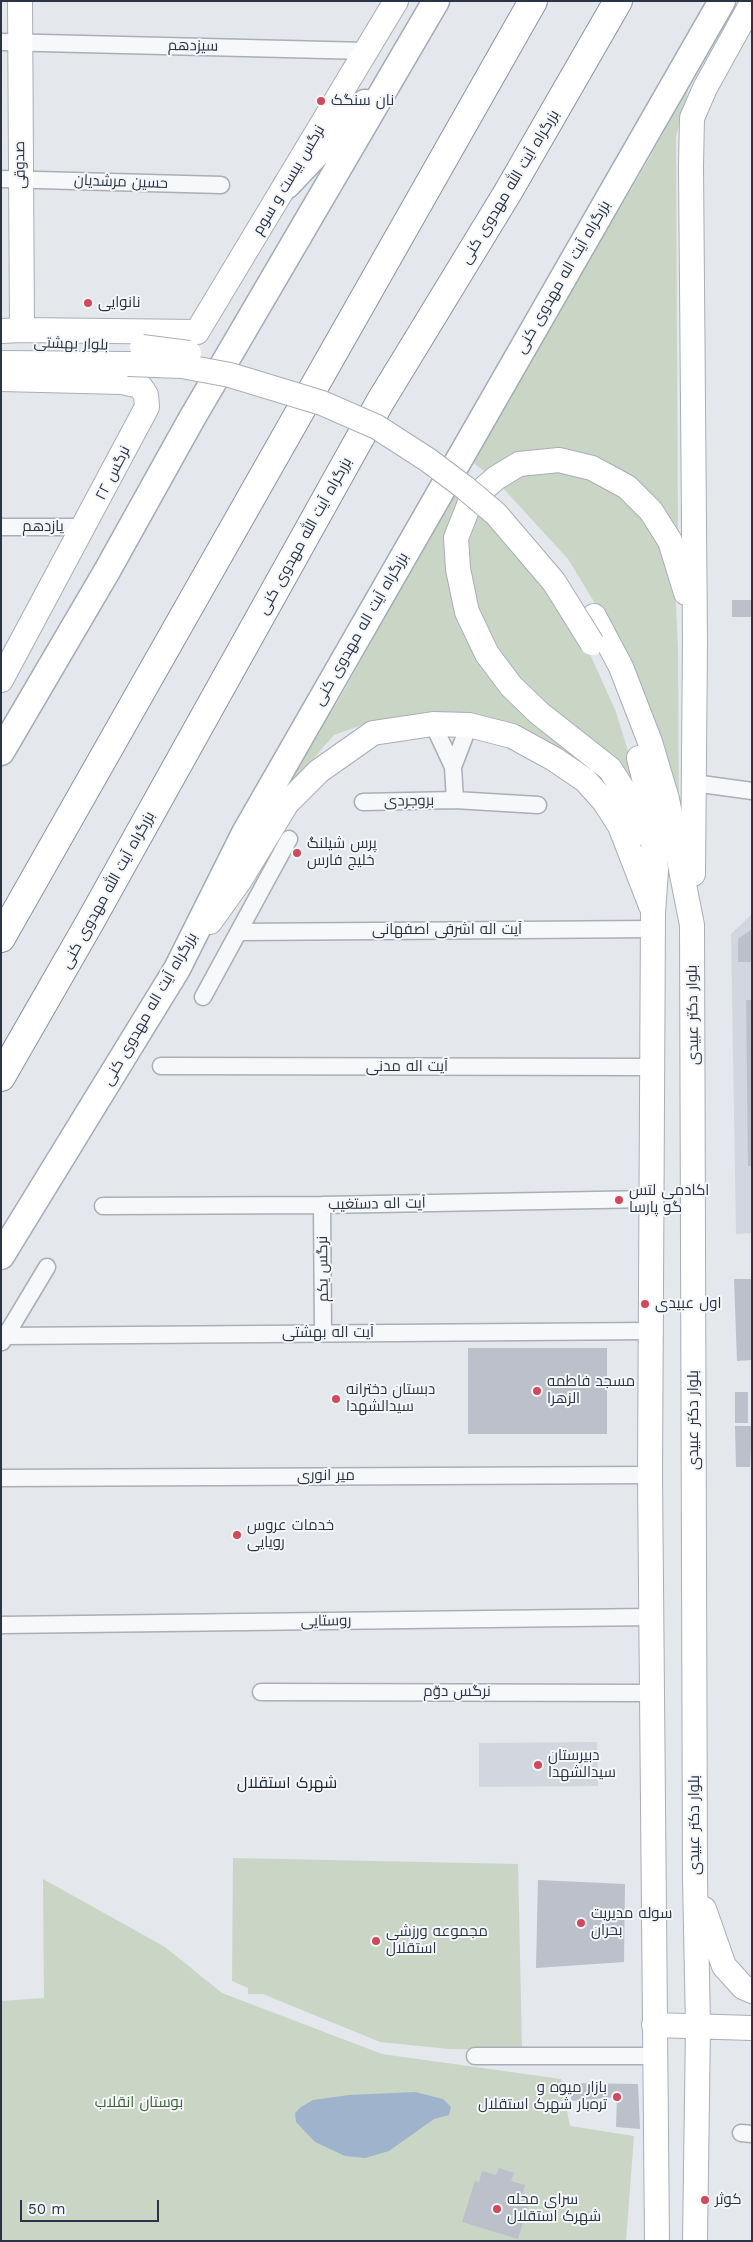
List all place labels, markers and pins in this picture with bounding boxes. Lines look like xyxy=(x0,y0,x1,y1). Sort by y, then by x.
place label: نان سنگک xyxy=(331,92,394,110)
marker: نان سنگک xyxy=(315,95,327,107)
place label: نانوایی xyxy=(98,294,140,312)
marker: نانوایی xyxy=(82,297,94,309)
place label: پرس شیلنگ خلیج فارس xyxy=(307,835,377,870)
marker: پرس شیلنگ خلیج فارس xyxy=(291,847,303,859)
place label: اکادمی لتس گو پارسا xyxy=(629,1182,709,1217)
marker: اکادمی لتس گو پارسا xyxy=(613,1194,625,1206)
place label: اول عبیدی xyxy=(655,1295,721,1313)
marker: اول عبیدی xyxy=(639,1298,651,1310)
place label: مسجد فاطمه الزهرا xyxy=(547,1373,635,1408)
place label: دبستان دخترانه سیدالشهدا xyxy=(346,1381,435,1416)
marker: مسجد فاطمه الزهرا xyxy=(531,1385,543,1397)
marker: دبستان دخترانه سیدالشهدا xyxy=(330,1393,342,1405)
place label: خدمات عروس رویایی xyxy=(247,1517,334,1552)
marker: خدمات عروس رویایی xyxy=(231,1529,243,1541)
place label: دبیرستان سیدالشهدا xyxy=(548,1747,616,1782)
marker: دبیرستان سیدالشهدا xyxy=(532,1759,544,1771)
place label: سوله مدیریت بحران xyxy=(591,1905,672,1940)
marker: سوله مدیریت بحران xyxy=(575,1917,587,1929)
place label: مجموعه ورزشی استقلال xyxy=(386,1923,488,1958)
marker: مجموعه ورزشی استقلال xyxy=(370,1935,382,1947)
place label: بازار میوه و تره‌بار شهرک استقلال xyxy=(478,2079,607,2114)
marker: بازار میوه و تره‌بار شهرک استقلال xyxy=(611,2091,623,2103)
place label: سرای محله شهرک استقلال xyxy=(507,2191,601,2226)
place label: کوثر xyxy=(715,2191,742,2209)
marker: کوثر xyxy=(699,2194,711,2206)
marker: سرای محله شهرک استقلال xyxy=(491,2203,503,2215)

